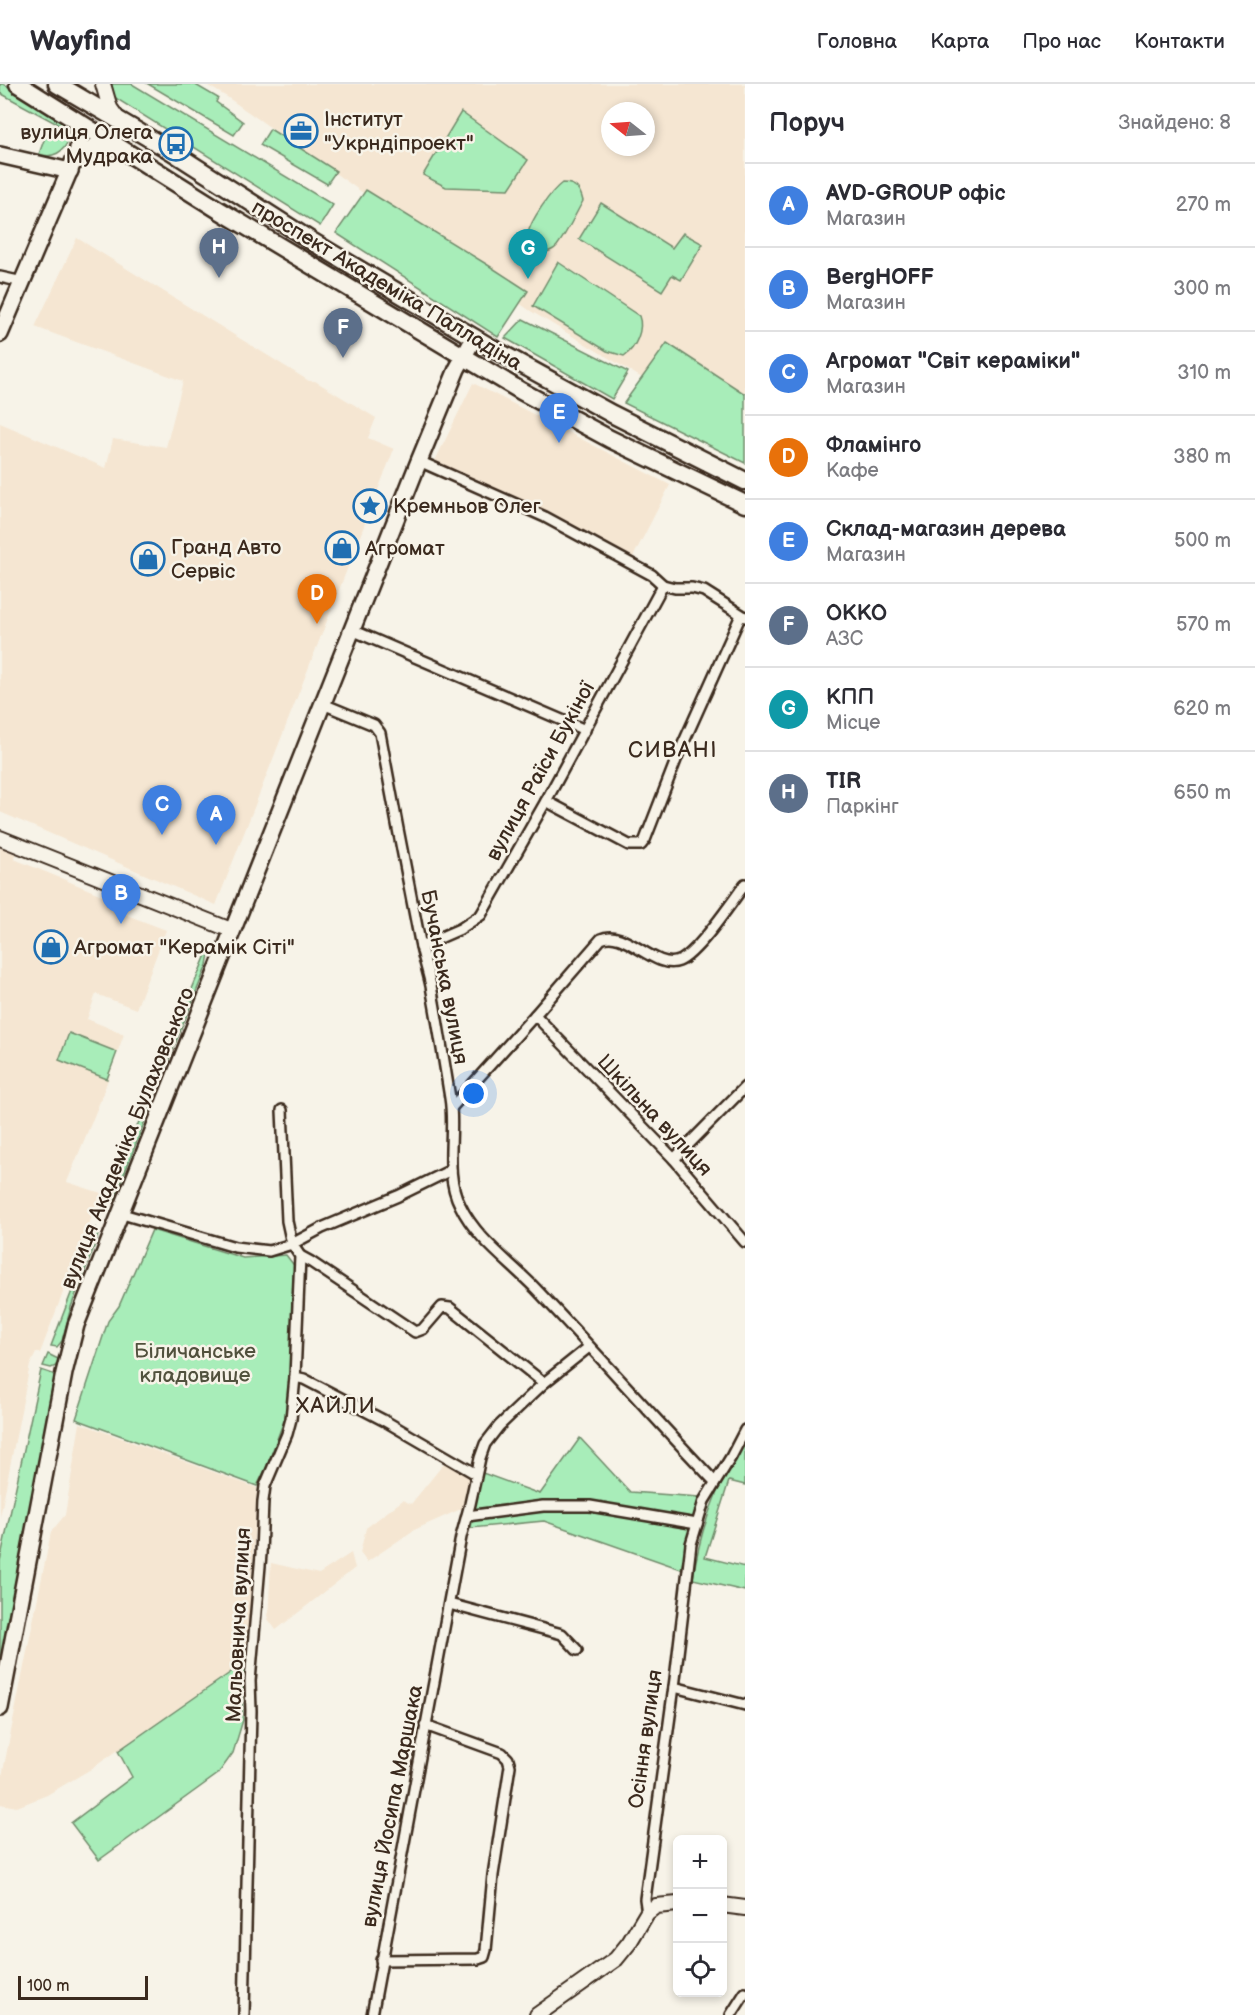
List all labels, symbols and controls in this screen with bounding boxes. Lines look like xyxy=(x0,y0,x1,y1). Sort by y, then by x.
text: Wayfind xyxy=(30,25,131,58)
text: Головна xyxy=(817,29,897,54)
text: Карта xyxy=(930,29,989,54)
text: Про нас xyxy=(1022,29,1101,54)
text: Контакти xyxy=(1134,29,1225,54)
north arrow xyxy=(601,102,655,156)
place label: Інститут "Укрндіпроект" xyxy=(324,107,474,156)
text: Поруч xyxy=(769,108,845,139)
text: Знайдено: 8 xyxy=(1119,111,1231,135)
office icon: Інститут "Укрндіпроект" xyxy=(283,113,319,149)
place label: вулиця Олега Мудрака xyxy=(20,120,154,169)
bus stop icon: вулиця Олега Мудрака xyxy=(158,126,194,162)
text: AVD-GROUP офіс xyxy=(826,180,1006,207)
text: A xyxy=(782,193,795,217)
text: 270 m xyxy=(1176,193,1231,217)
street label: проспект Академіка Палладіна xyxy=(247,195,527,376)
text: Магазин xyxy=(826,207,906,231)
pin: H xyxy=(200,228,238,278)
pin: G xyxy=(508,230,548,279)
text: BergHOFF xyxy=(826,264,934,291)
text: B xyxy=(781,277,796,301)
text: 300 m xyxy=(1173,277,1231,301)
text: Магазин xyxy=(826,291,906,315)
pin: F xyxy=(324,308,362,358)
text: Агромат "Світ кераміки" xyxy=(826,348,1080,375)
text: C xyxy=(781,361,796,385)
text: 310 m xyxy=(1177,361,1231,385)
text: Магазин xyxy=(826,375,906,399)
pin: E xyxy=(540,394,578,443)
text: Фламінго xyxy=(826,432,921,459)
text: D xyxy=(782,445,795,469)
text: 380 m xyxy=(1173,445,1231,469)
text: Кафе xyxy=(826,459,879,483)
place icon: Кремньов Олег xyxy=(352,488,388,524)
place label: Кремньов Олег xyxy=(393,494,541,519)
text: Склад-магазин дерева xyxy=(826,516,1066,543)
text: E xyxy=(782,529,795,553)
text: 500 m xyxy=(1174,529,1231,553)
shop icon: Агромат xyxy=(324,530,360,566)
place label: Гранд Авто Сервіс xyxy=(171,535,281,584)
place label: Агромат xyxy=(364,536,445,561)
shop icon: Гранд Авто Сервіс xyxy=(130,541,166,577)
text: Магазин xyxy=(826,543,906,567)
pin: D xyxy=(298,574,336,624)
text: ОККО xyxy=(826,600,887,627)
text: F xyxy=(782,613,795,637)
text: 570 m xyxy=(1176,613,1231,637)
text: АЗС xyxy=(826,627,863,651)
street label: вулиця Раїси Букіної xyxy=(481,676,601,865)
text: КПП xyxy=(826,684,874,711)
text: G xyxy=(781,697,796,721)
text: 620 m xyxy=(1173,697,1231,721)
text: Місце xyxy=(826,711,880,735)
district label: СИВАНІ xyxy=(628,737,718,764)
text: TIR xyxy=(826,768,861,795)
text: H xyxy=(781,781,796,805)
text: 650 m xyxy=(1174,781,1231,805)
pin: C xyxy=(142,786,182,835)
text: Паркінг xyxy=(826,795,899,819)
pin: A xyxy=(196,796,236,845)
pin: B xyxy=(102,874,140,924)
street label: Бучанська вулиця xyxy=(415,888,474,1067)
shop icon: Агромат "Керамік Сіті" xyxy=(33,929,69,965)
place label: Агромат "Керамік Сіті" xyxy=(73,935,295,960)
street label: вулиця Академіка Булаховського xyxy=(55,984,200,1293)
street label: Шкільна вулиця xyxy=(592,1049,717,1181)
your location xyxy=(459,1079,488,1108)
park label: Біличанське кладовище xyxy=(134,1339,256,1388)
district label: ХАЙЛИ xyxy=(296,1393,376,1420)
street label: Мальовнича вулиця xyxy=(221,1527,256,1723)
street label: Осіння вулиця xyxy=(623,1668,668,1810)
street label: вулиця Йосипа Маршака xyxy=(357,1682,428,1929)
map controls xyxy=(673,1835,727,1997)
button: + xyxy=(673,1835,727,1889)
button: − xyxy=(673,1889,727,1943)
button: locate xyxy=(673,1943,727,1997)
scale bar xyxy=(18,1973,148,2000)
text: 100 m xyxy=(27,1977,70,1996)

